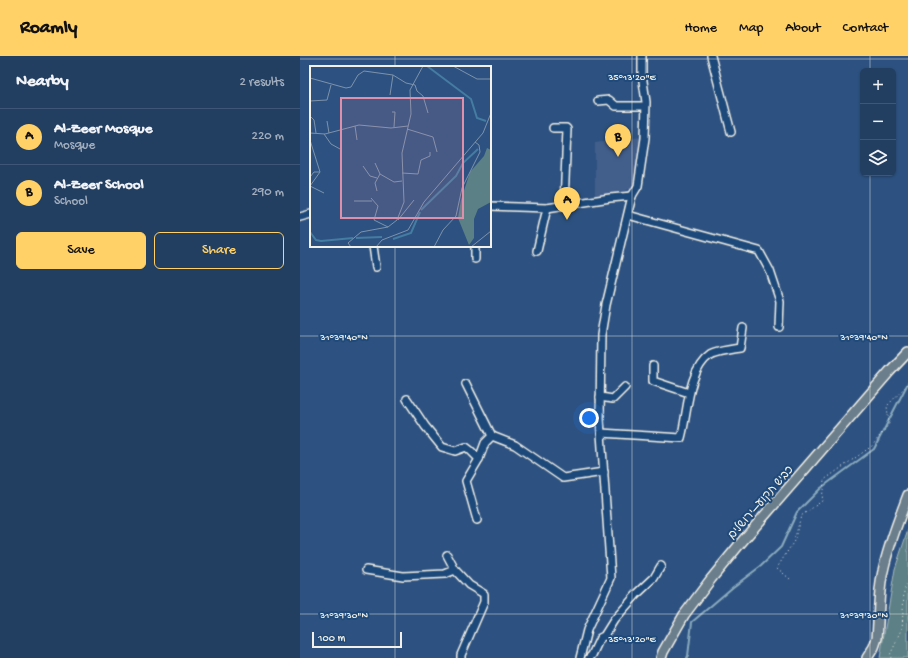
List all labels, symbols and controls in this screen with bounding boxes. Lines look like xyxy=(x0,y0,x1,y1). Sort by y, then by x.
text: Roamly xyxy=(20,17,77,40)
text: Home xyxy=(685,20,717,37)
text: Map xyxy=(739,20,763,37)
text: About xyxy=(785,20,821,37)
text: Contact xyxy=(843,20,888,37)
inset map xyxy=(310,66,491,247)
map controls xyxy=(860,68,896,176)
button: + xyxy=(860,68,896,104)
text: Nearby xyxy=(16,72,69,92)
text: 35°13'20"E xyxy=(607,72,657,84)
text: 2 results xyxy=(239,75,284,90)
button: − xyxy=(860,104,896,140)
text: Al-Zeer Mosque xyxy=(54,120,152,138)
pin: B xyxy=(605,124,631,157)
text: A xyxy=(25,129,33,144)
text: 220 m xyxy=(252,129,284,144)
text: Mosque xyxy=(54,138,95,153)
button: layers xyxy=(860,140,896,176)
text: Al-Zeer School xyxy=(54,176,144,194)
text: B xyxy=(26,185,32,200)
text: 290 m xyxy=(251,185,284,200)
pin: A xyxy=(554,187,580,220)
text: School xyxy=(54,194,88,209)
button: Save xyxy=(16,232,146,269)
button: Share xyxy=(154,232,284,269)
text: 31°39'40"N xyxy=(319,332,368,344)
text: 31°39'40"N xyxy=(839,332,888,344)
your location xyxy=(579,408,599,428)
street label: כביש תקוע–ירושלים xyxy=(725,463,797,543)
text: 31°39'30"N xyxy=(319,610,368,622)
text: 31°39'30"N xyxy=(839,610,888,622)
scale bar xyxy=(312,630,402,649)
text: 100 m xyxy=(318,633,345,645)
text: 35°13'20"E xyxy=(607,634,657,646)

